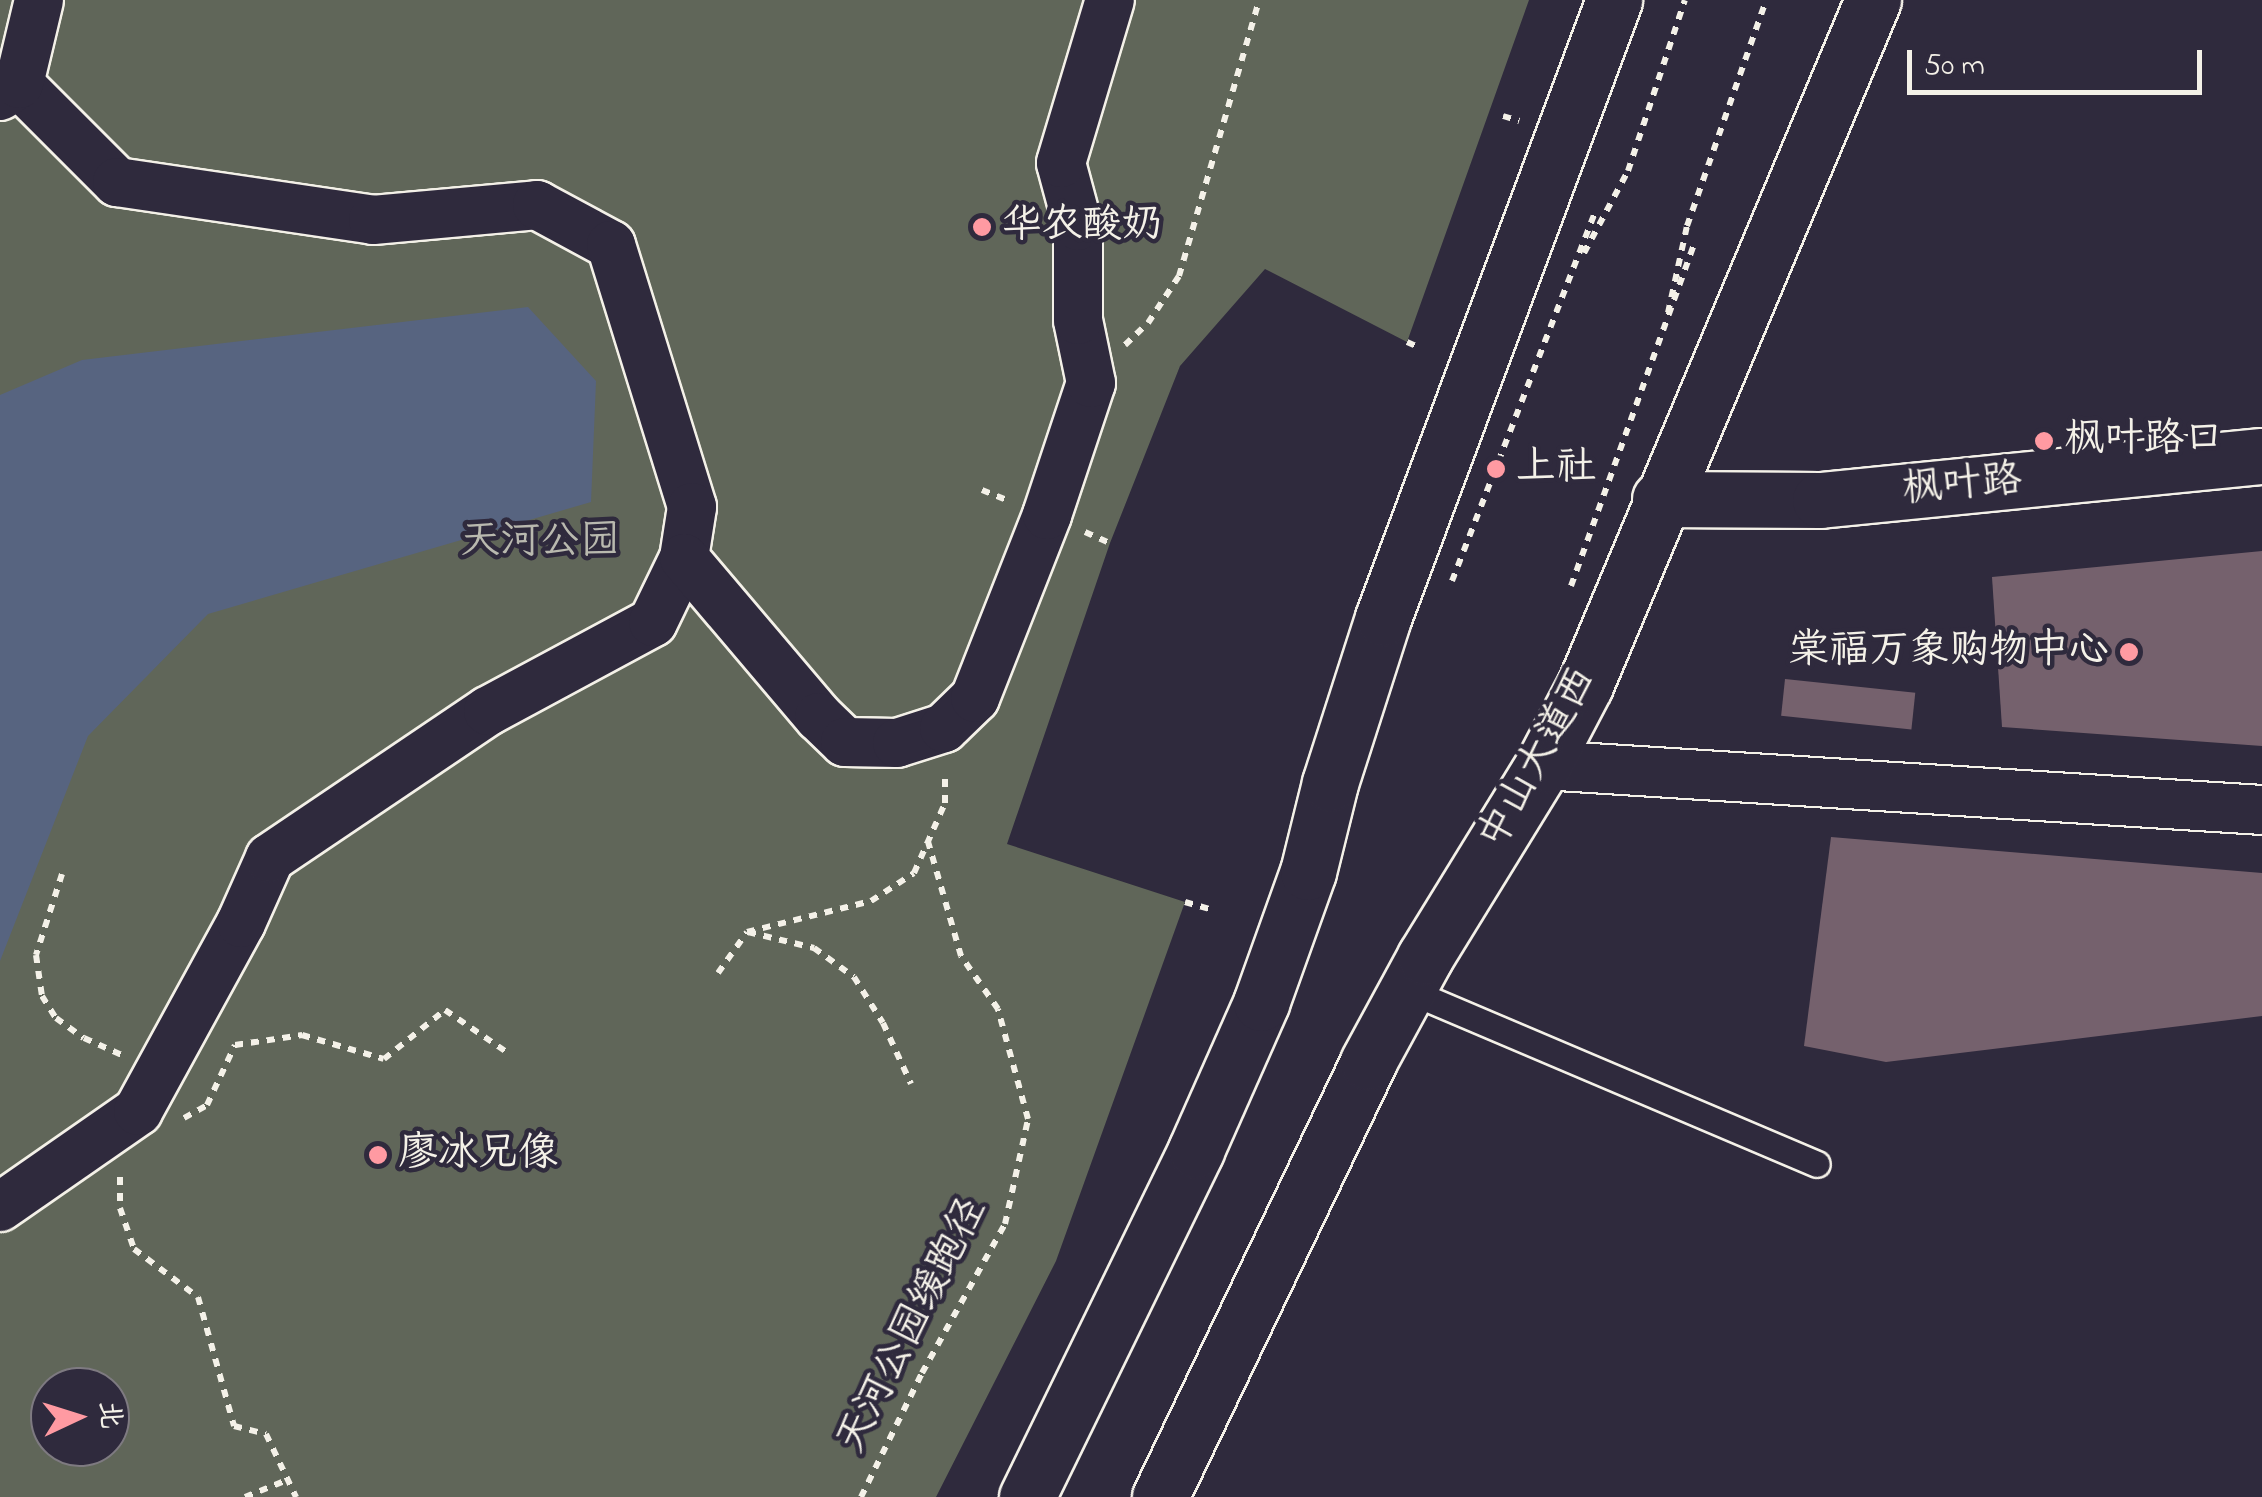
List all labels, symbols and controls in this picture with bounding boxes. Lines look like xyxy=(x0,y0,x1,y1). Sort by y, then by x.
scale bar xyxy=(1912,30,2207,92)
text: 50 m xyxy=(1924,45,1985,89)
place label: 华农酸奶 xyxy=(1002,203,1162,251)
marker: 华农酸奶 xyxy=(971,216,993,238)
place label: 枫叶路口 xyxy=(2064,417,2224,465)
marker: 枫叶路口 xyxy=(2033,430,2055,452)
place label: 上社 xyxy=(1516,445,1596,493)
street label: 枫叶路 xyxy=(1900,457,2024,515)
marker: 上社 xyxy=(1485,458,1507,480)
park label: 天河公园 xyxy=(460,519,620,567)
place label: 棠福万象购物中心 xyxy=(1789,628,2109,676)
marker: 棠福万象购物中心 xyxy=(2118,641,2140,663)
street label: 中山大道西 xyxy=(1470,660,1608,858)
place label: 廖冰兄像 xyxy=(398,1131,558,1179)
marker: 廖冰兄像 xyxy=(367,1144,389,1166)
street label: 天河公园缓跑径 xyxy=(828,1190,998,1462)
north arrow xyxy=(30,1367,130,1467)
text: 北 xyxy=(87,1400,130,1430)

